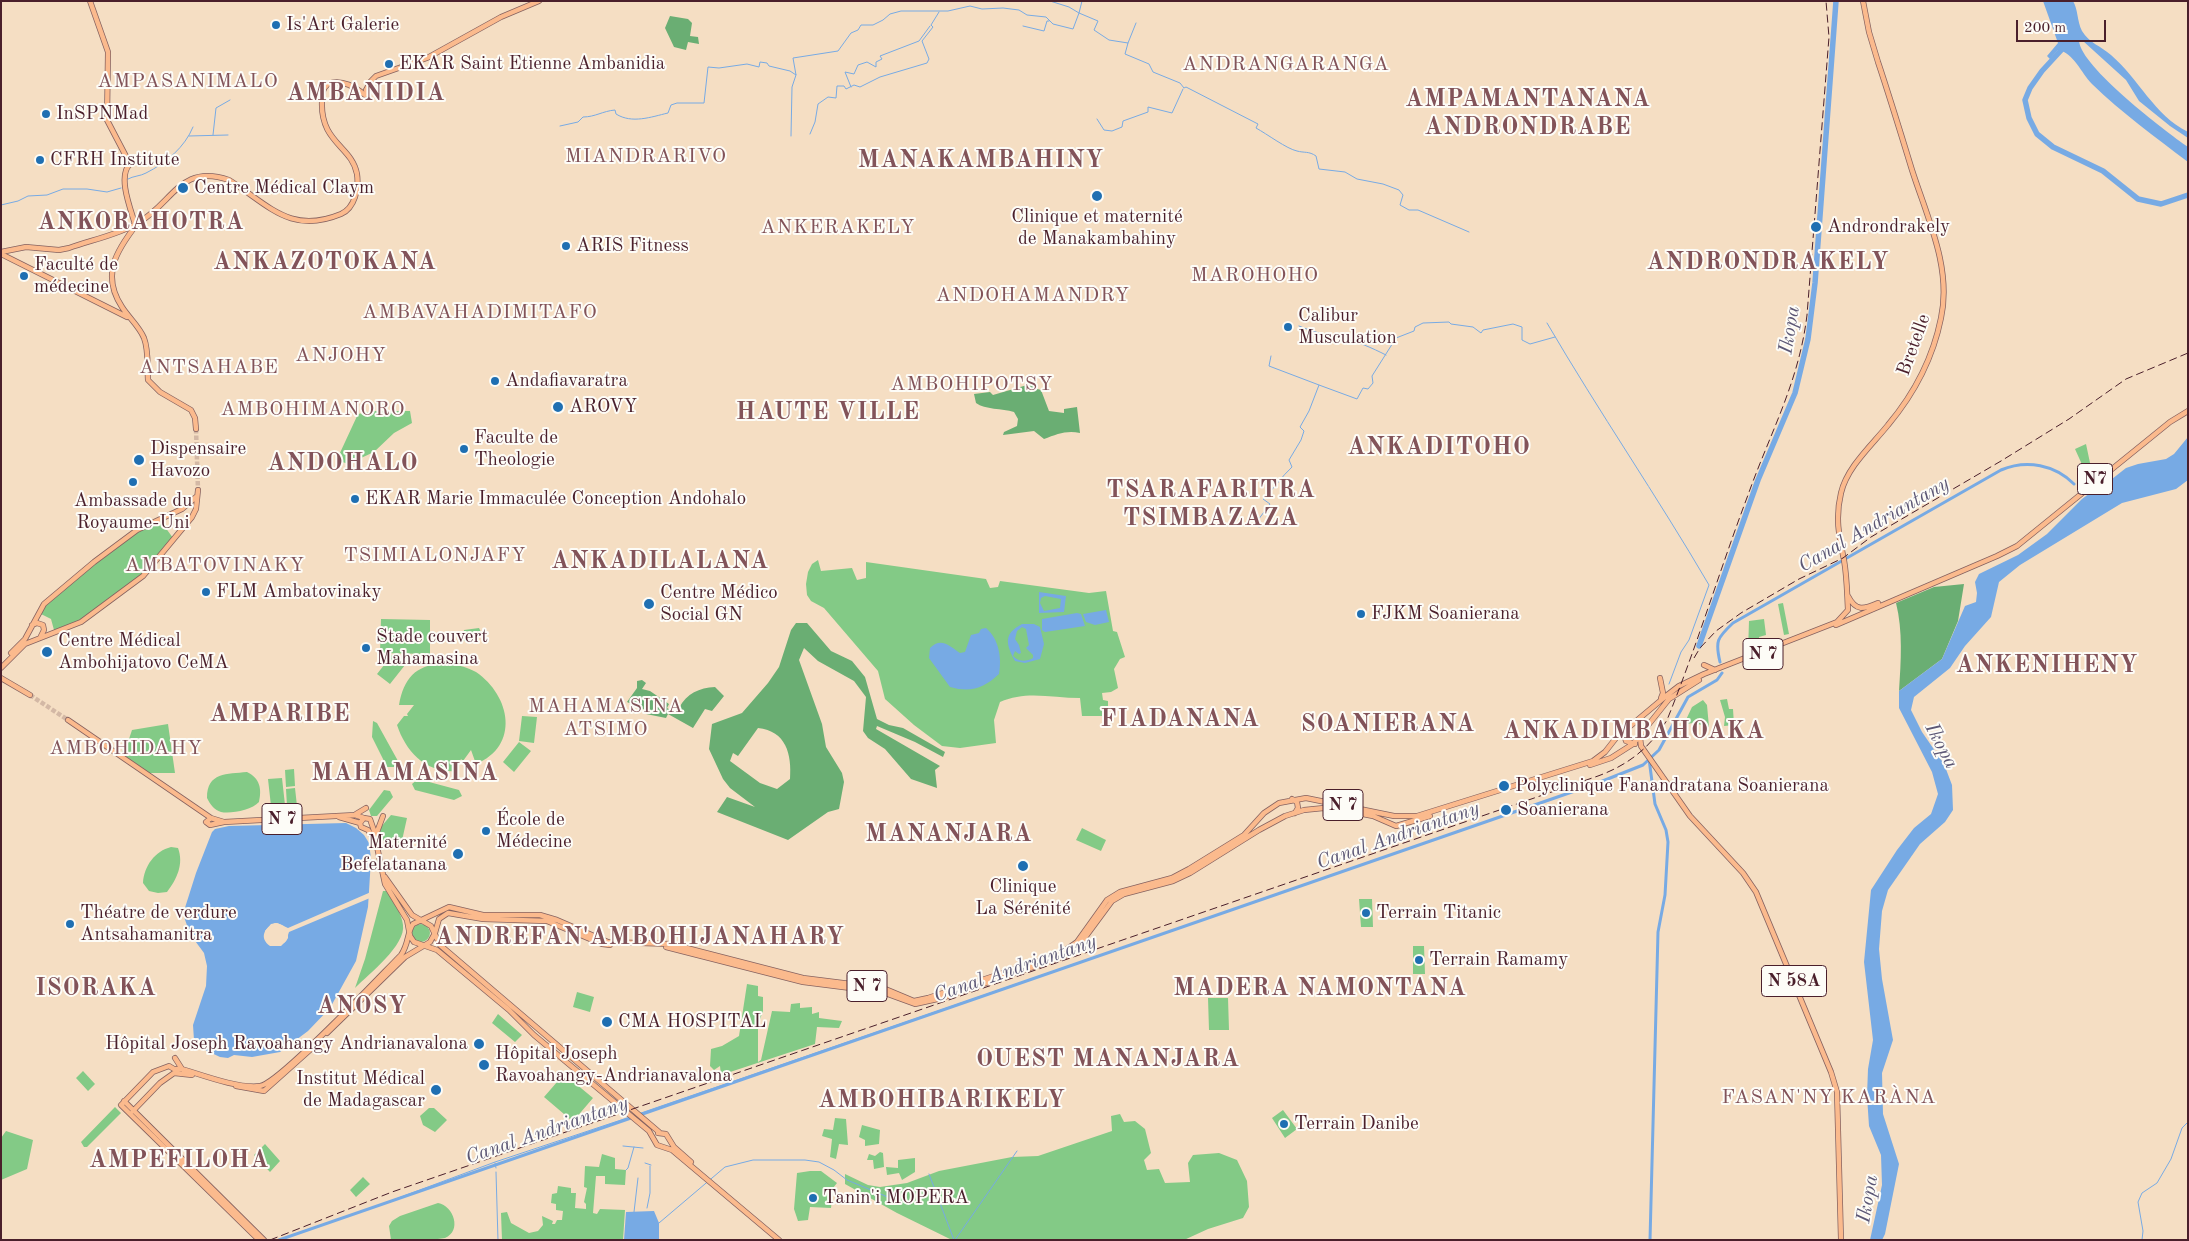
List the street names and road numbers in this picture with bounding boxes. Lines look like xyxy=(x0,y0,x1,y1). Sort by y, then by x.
street label: Bretelle xyxy=(1892,311,1936,379)
road number: N7 xyxy=(2078,464,2112,494)
road number: N 7 xyxy=(1743,639,1783,670)
road number: N 7 xyxy=(1323,790,1363,820)
road number: N 7 xyxy=(262,804,302,834)
road number: N 58A xyxy=(1762,966,1826,996)
road number: N 7 xyxy=(847,970,887,1001)

